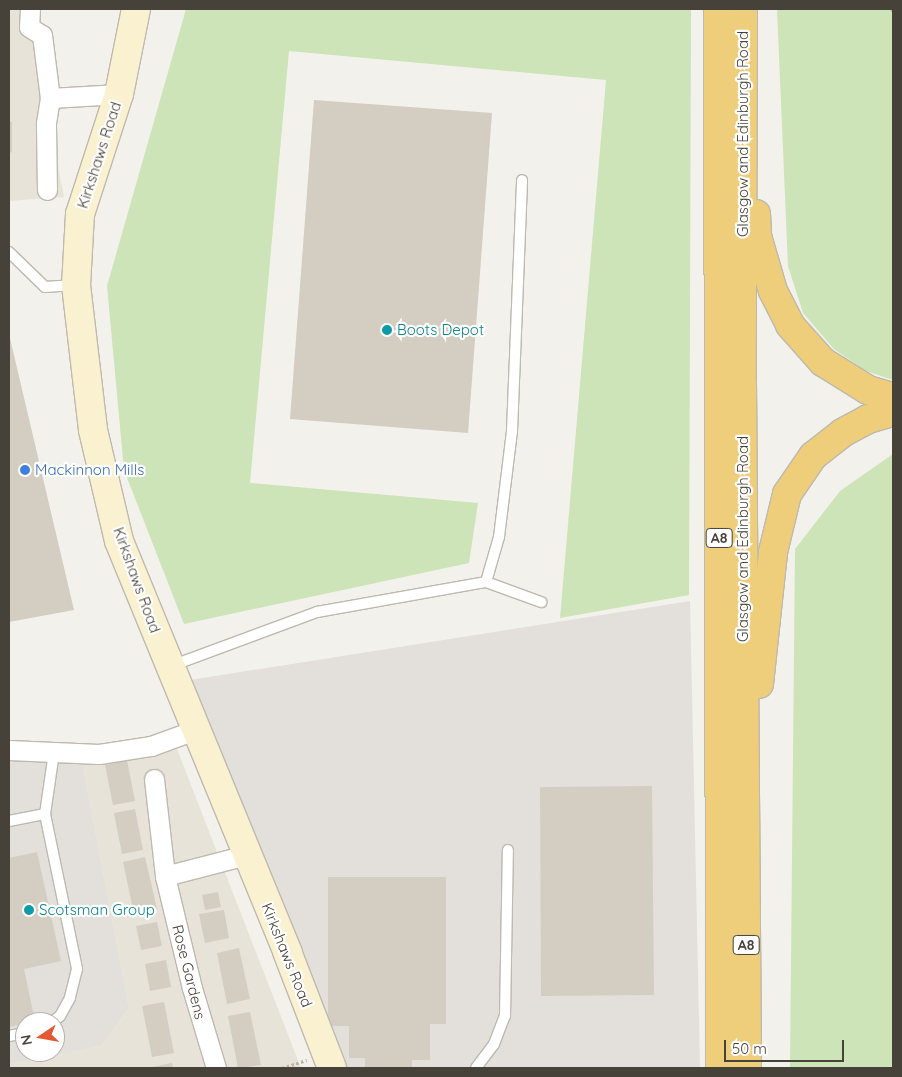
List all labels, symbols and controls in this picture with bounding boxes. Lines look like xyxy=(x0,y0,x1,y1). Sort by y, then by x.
street label: Glasgow and Edinburgh Road xyxy=(734,31,752,237)
street label: Kirkshaws Road xyxy=(73,99,125,211)
place label: Boots Depot xyxy=(397,321,484,339)
marker: Boots Depot xyxy=(381,324,393,336)
street label: Glasgow and Edinburgh Road xyxy=(734,436,752,642)
place label: Mackinnon Mills xyxy=(35,461,144,479)
marker: Mackinnon Mills xyxy=(19,464,31,476)
street label: Kirkshaws Road xyxy=(110,525,164,635)
road number: A8 xyxy=(705,526,733,550)
street label: Kirkshaws Road xyxy=(258,900,316,1010)
place label: Scotsman Group xyxy=(39,901,155,919)
marker: Scotsman Group xyxy=(23,904,35,916)
street label: Rose Gardens xyxy=(169,923,209,1021)
road number: A8 xyxy=(732,934,760,956)
north arrow xyxy=(15,1012,65,1062)
scale bar xyxy=(727,1030,847,1062)
text: N xyxy=(16,1033,36,1047)
text: 50 m xyxy=(732,1039,767,1058)

